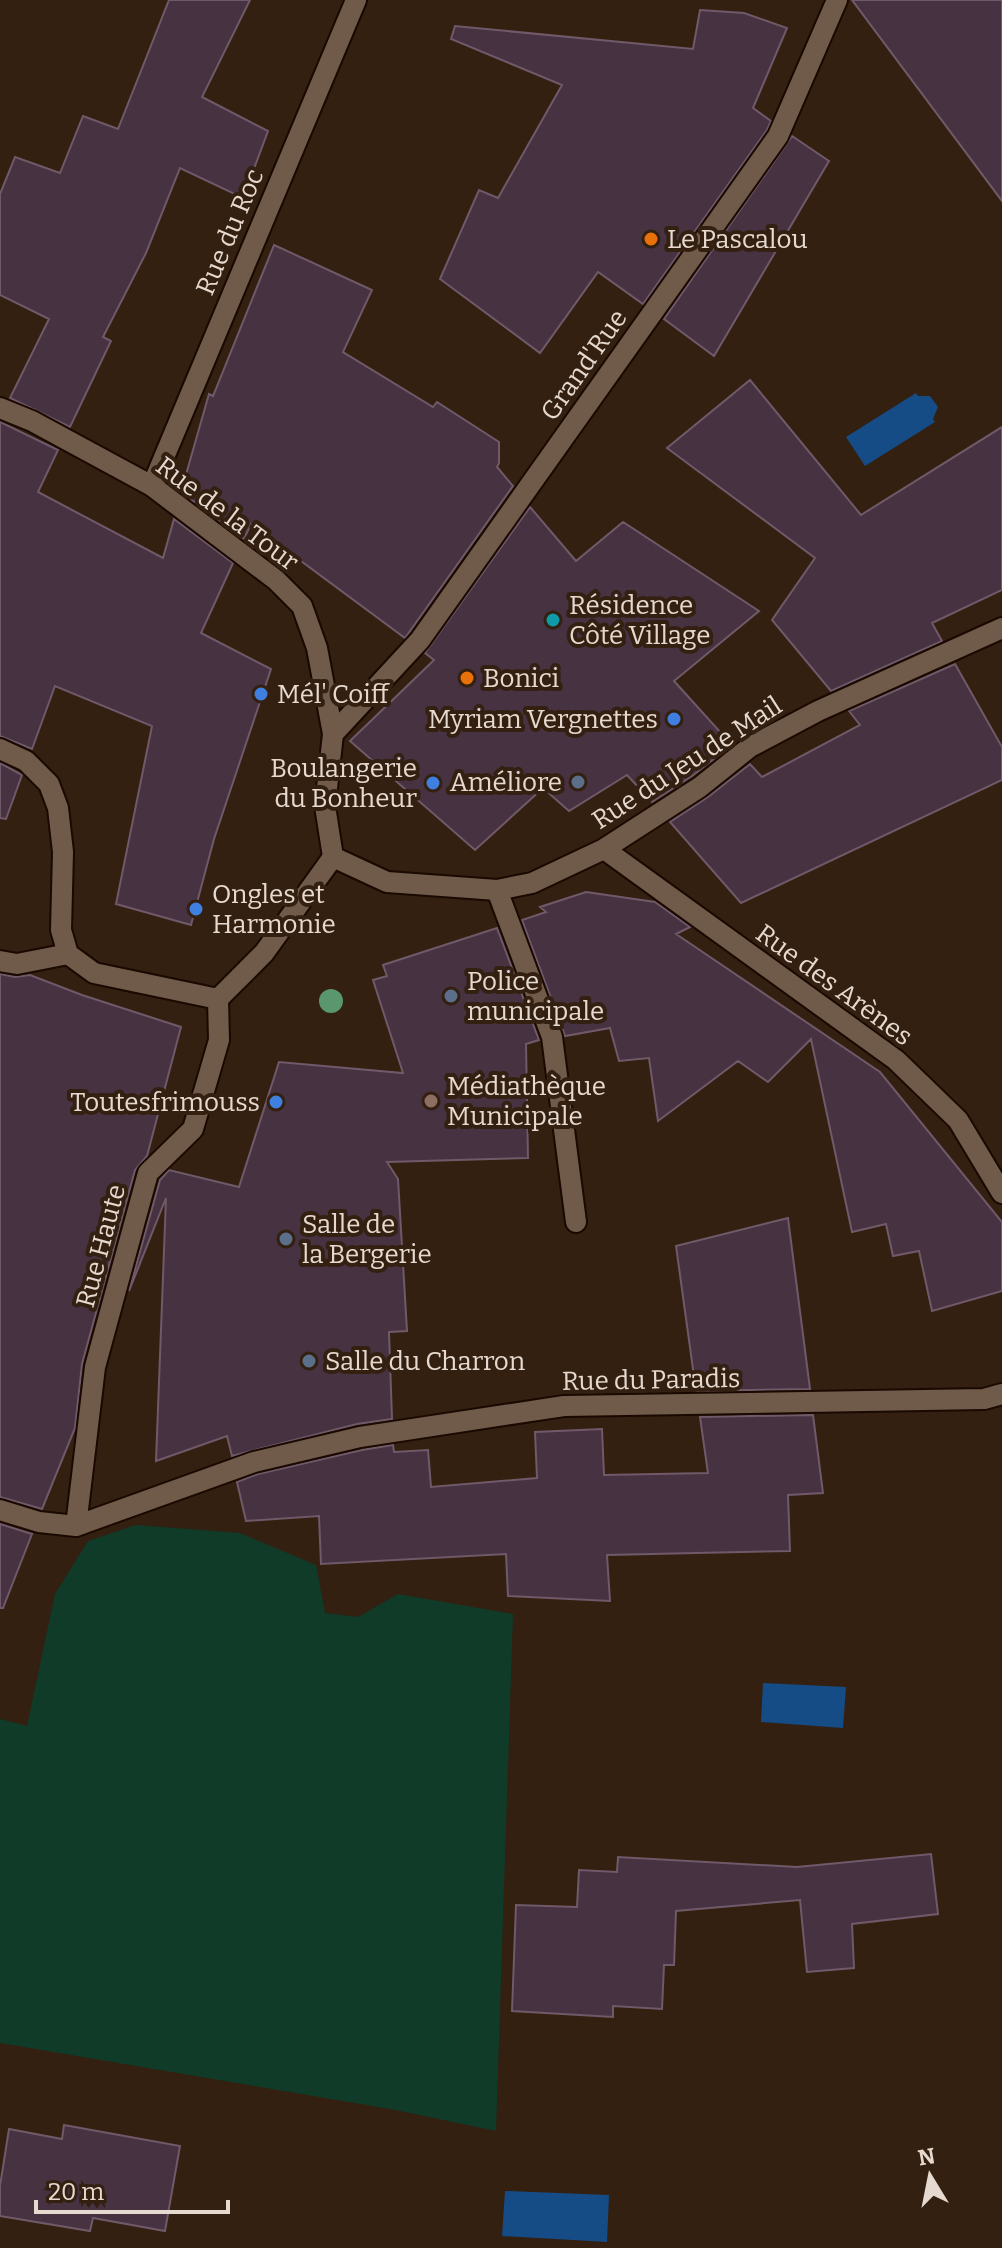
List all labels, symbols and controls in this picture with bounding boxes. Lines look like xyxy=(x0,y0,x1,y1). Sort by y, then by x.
street label: Rue du Roc xyxy=(190,164,270,300)
place label: Le Pascalou xyxy=(667,224,808,255)
marker: Le Pascalou xyxy=(642,230,660,248)
street label: Grand'Rue xyxy=(534,303,634,427)
street label: Rue de la Tour xyxy=(150,450,305,578)
place label: Résidence Côté Village xyxy=(569,590,710,651)
marker: Résidence Côté Village xyxy=(544,611,562,629)
place label: Bonici xyxy=(483,663,560,694)
marker: Bonici xyxy=(458,669,476,687)
place label: Mél' Coiff xyxy=(277,679,391,710)
marker: Mél' Coiff xyxy=(252,685,270,703)
street label: Rue du Jeu de Mail xyxy=(586,690,788,836)
place label: Myriam Vergnettes xyxy=(428,704,658,735)
marker: Myriam Vergnettes xyxy=(665,710,683,728)
place label: Boulangerie du Bonheur xyxy=(270,753,417,814)
place label: Améliore xyxy=(450,767,562,798)
marker: Améliore xyxy=(569,773,587,791)
marker: Boulangerie du Bonheur xyxy=(424,774,442,792)
place label: Ongles et Harmonie xyxy=(212,879,336,940)
marker: Ongles et Harmonie xyxy=(187,900,205,918)
street label: Rue des Arènes xyxy=(750,918,918,1052)
place label: Police municipale xyxy=(467,966,604,1027)
marker: Police municipale xyxy=(442,987,460,1005)
place label: Médiathèque Municipale xyxy=(447,1071,606,1132)
place label: Toutesfrimouss xyxy=(70,1087,260,1118)
marker: Médiathèque Municipale xyxy=(422,1092,440,1110)
marker: Toutesfrimouss xyxy=(267,1093,285,1111)
street label: Rue Haute xyxy=(70,1181,132,1311)
place label: Salle de la Bergerie xyxy=(302,1209,432,1270)
marker: Salle de la Bergerie xyxy=(277,1230,295,1248)
place label: Salle du Charron xyxy=(325,1346,526,1377)
marker: Salle du Charron xyxy=(300,1352,318,1370)
street label: Rue du Paradis xyxy=(561,1363,741,1397)
north arrow xyxy=(890,2136,970,2216)
text: N xyxy=(916,2142,937,2172)
scale bar xyxy=(36,2164,228,2214)
text: 20 m xyxy=(48,2178,104,2206)

